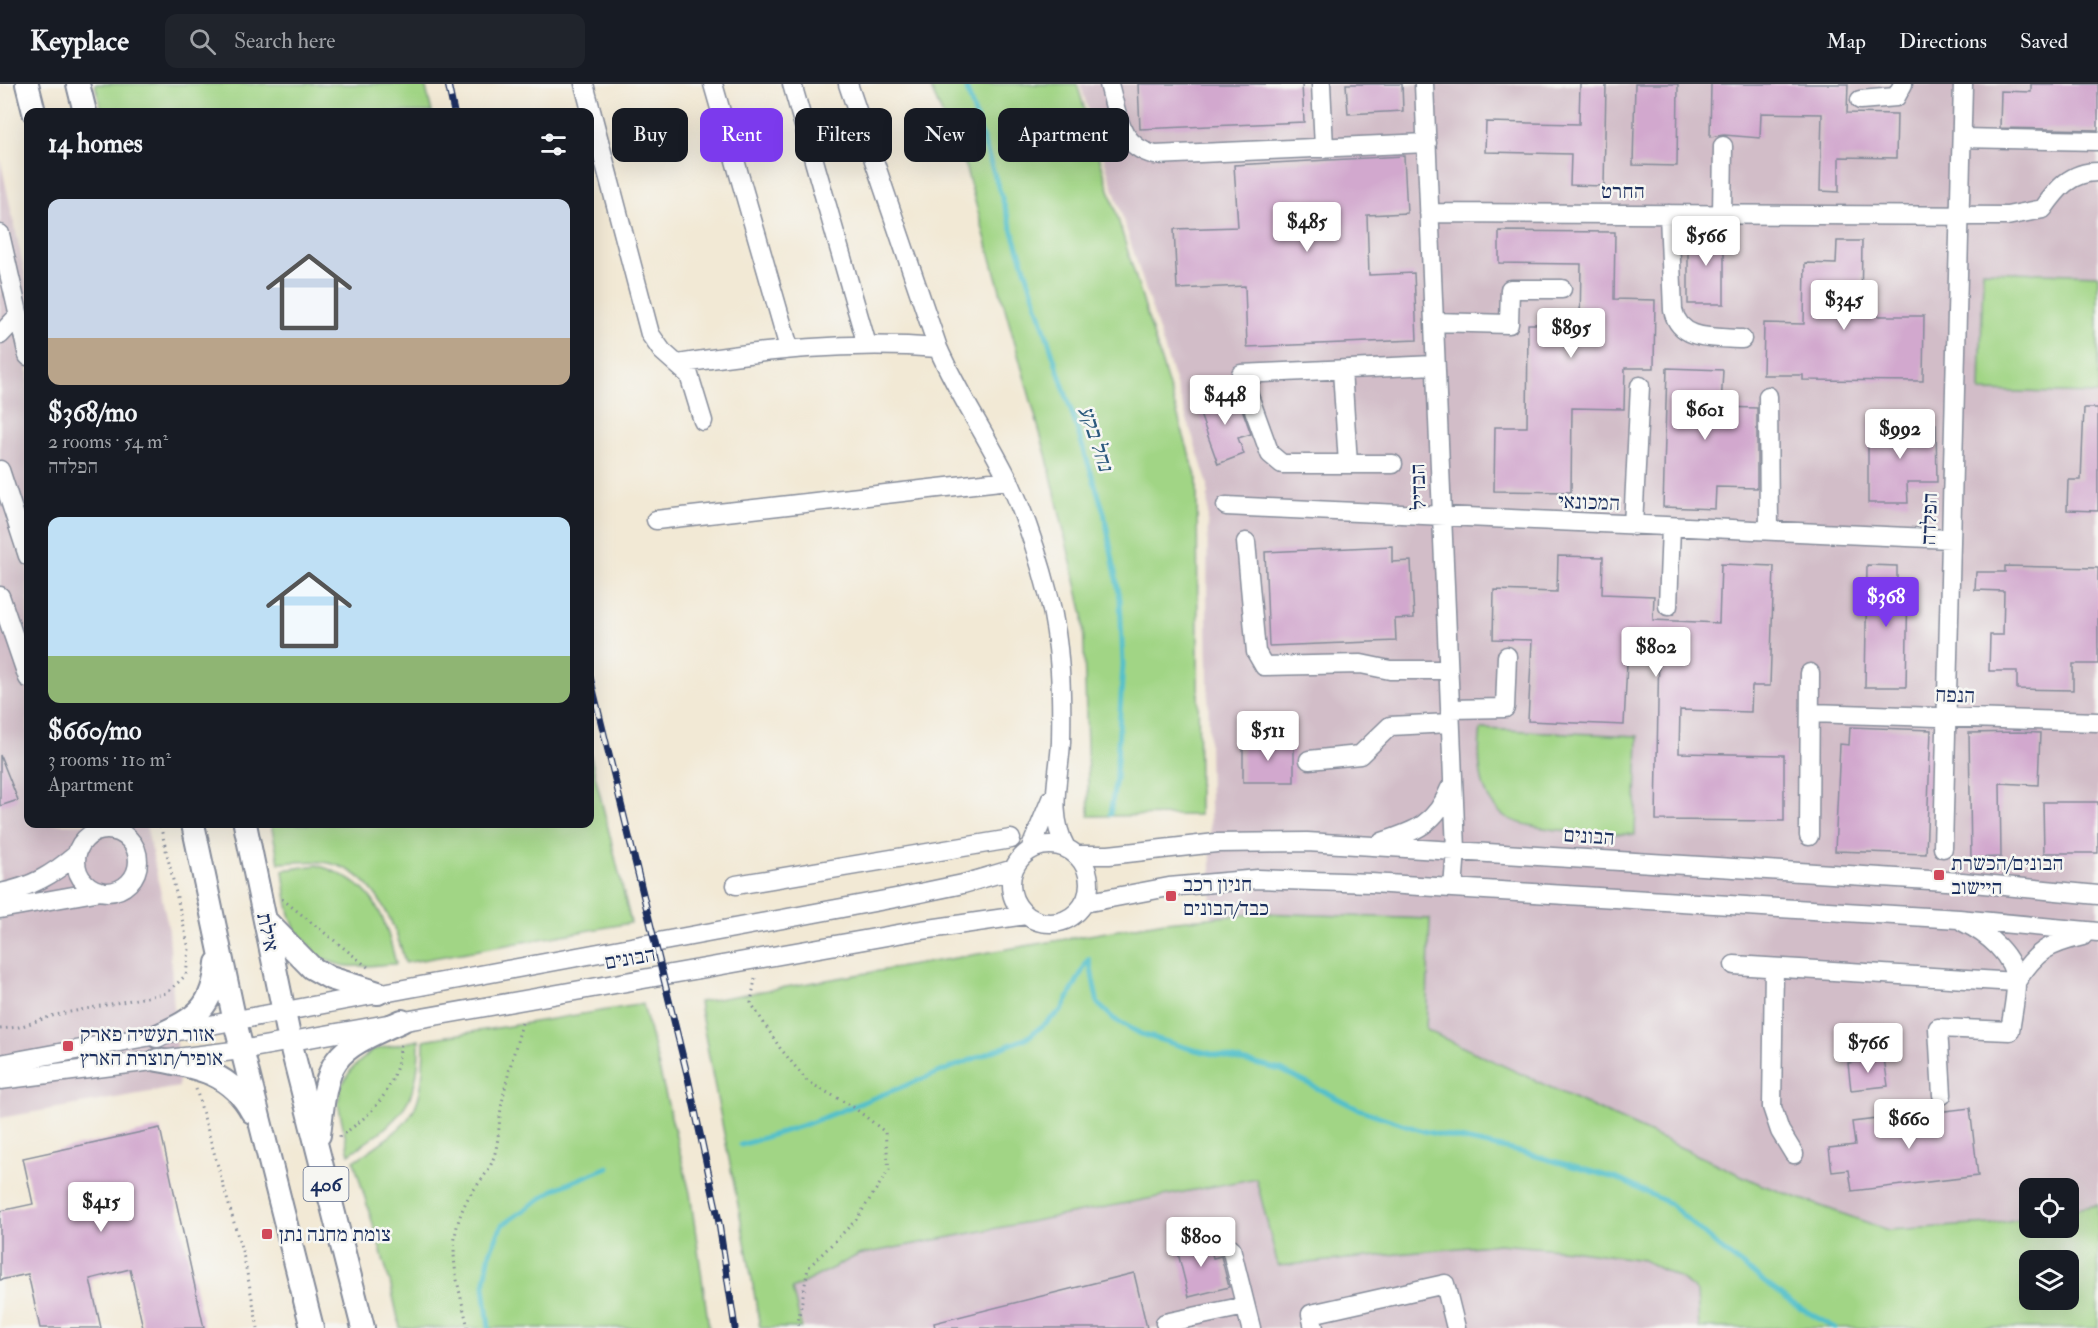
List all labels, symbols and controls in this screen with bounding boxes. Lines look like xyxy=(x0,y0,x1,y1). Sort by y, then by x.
search box xyxy=(165,14,585,68)
text: Keyplace xyxy=(30,24,129,59)
icon: search xyxy=(186,25,219,58)
text: Search here xyxy=(234,27,336,55)
text: Map xyxy=(1826,28,1866,55)
text: Directions xyxy=(1899,28,1987,55)
text: Saved xyxy=(2020,28,2068,55)
chip: Buy xyxy=(612,108,688,162)
chip: Rent xyxy=(700,108,783,162)
chip: Filters xyxy=(795,108,892,162)
chip: New xyxy=(904,108,986,162)
chip: Apartment xyxy=(998,108,1129,162)
text: 14 homes xyxy=(48,128,143,160)
icon: filters xyxy=(537,128,570,161)
street label: החרט xyxy=(1601,178,1645,205)
pin: $485 xyxy=(1271,202,1343,253)
text: $485 xyxy=(1287,209,1327,234)
pin: $566 xyxy=(1670,216,1742,267)
text: $566 xyxy=(1686,223,1726,248)
icon: home xyxy=(255,238,363,346)
pin: $345 xyxy=(1808,280,1880,331)
text: $345 xyxy=(1825,287,1863,312)
pin: $895 xyxy=(1535,308,1607,359)
text: $895 xyxy=(1551,315,1591,340)
pin: $448 xyxy=(1189,375,1261,426)
text: $448 xyxy=(1204,382,1246,407)
pin: $601 xyxy=(1669,390,1741,441)
text: $368/mo xyxy=(48,397,137,429)
text: $601 xyxy=(1686,397,1724,422)
water label: נחל בקע xyxy=(1072,402,1120,476)
pin: $992 xyxy=(1864,409,1936,460)
text: $992 xyxy=(1879,416,1921,441)
text: 2 rooms · 54 m² xyxy=(48,429,168,454)
text: הפלדה xyxy=(48,454,98,479)
street label: הבדיל xyxy=(1404,463,1433,511)
street label: המכונאי xyxy=(1557,488,1620,517)
street label: הפלדה xyxy=(1915,492,1944,546)
icon: home xyxy=(255,556,363,664)
pin: $368 xyxy=(1850,577,1922,628)
text: $368 xyxy=(1867,584,1905,609)
pin: $802 xyxy=(1620,627,1692,678)
text: $802 xyxy=(1635,634,1677,659)
street label: הנפח xyxy=(1934,681,1976,710)
pin: $511 xyxy=(1232,711,1304,762)
text: $660/mo xyxy=(48,715,142,747)
text: $511 xyxy=(1251,718,1285,743)
text: 3 rooms · 110 m² xyxy=(48,747,171,772)
text: Apartment xyxy=(48,772,133,797)
street label: הבונים xyxy=(1563,821,1615,852)
place label: הבונים/הכשרת היישוב xyxy=(1951,850,2063,901)
marker: הבונים/הכשרת היישוב xyxy=(1932,868,1946,882)
place label: חניון רכב כבד/הבונים xyxy=(1183,871,1269,922)
marker: חניון רכב כבד/הבונים xyxy=(1164,889,1178,903)
street label: אילת xyxy=(250,910,285,954)
street label: הבונים xyxy=(603,941,658,976)
place label: אזור תעשיה פארק אופיר/תוצרת הארץ xyxy=(80,1021,223,1072)
pin: $766 xyxy=(1832,1023,1904,1074)
text: $766 xyxy=(1848,1030,1888,1055)
marker: אזור תעשיה פארק אופיר/תוצרת הארץ xyxy=(61,1039,75,1053)
pin: $660 xyxy=(1873,1099,1945,1150)
text: $660 xyxy=(1888,1106,1930,1131)
road number: 406 xyxy=(304,1167,348,1201)
map controls xyxy=(2019,1178,2079,1310)
button: locate xyxy=(2019,1178,2079,1238)
pin: $415 xyxy=(65,1182,137,1233)
text: $415 xyxy=(82,1189,120,1214)
pin: $800 xyxy=(1165,1217,1237,1268)
place label: צומת מחנה נתן xyxy=(279,1221,391,1248)
text: $800 xyxy=(1180,1224,1222,1249)
marker: צומת מחנה נתן xyxy=(260,1227,274,1241)
button: layers xyxy=(2019,1250,2079,1310)

